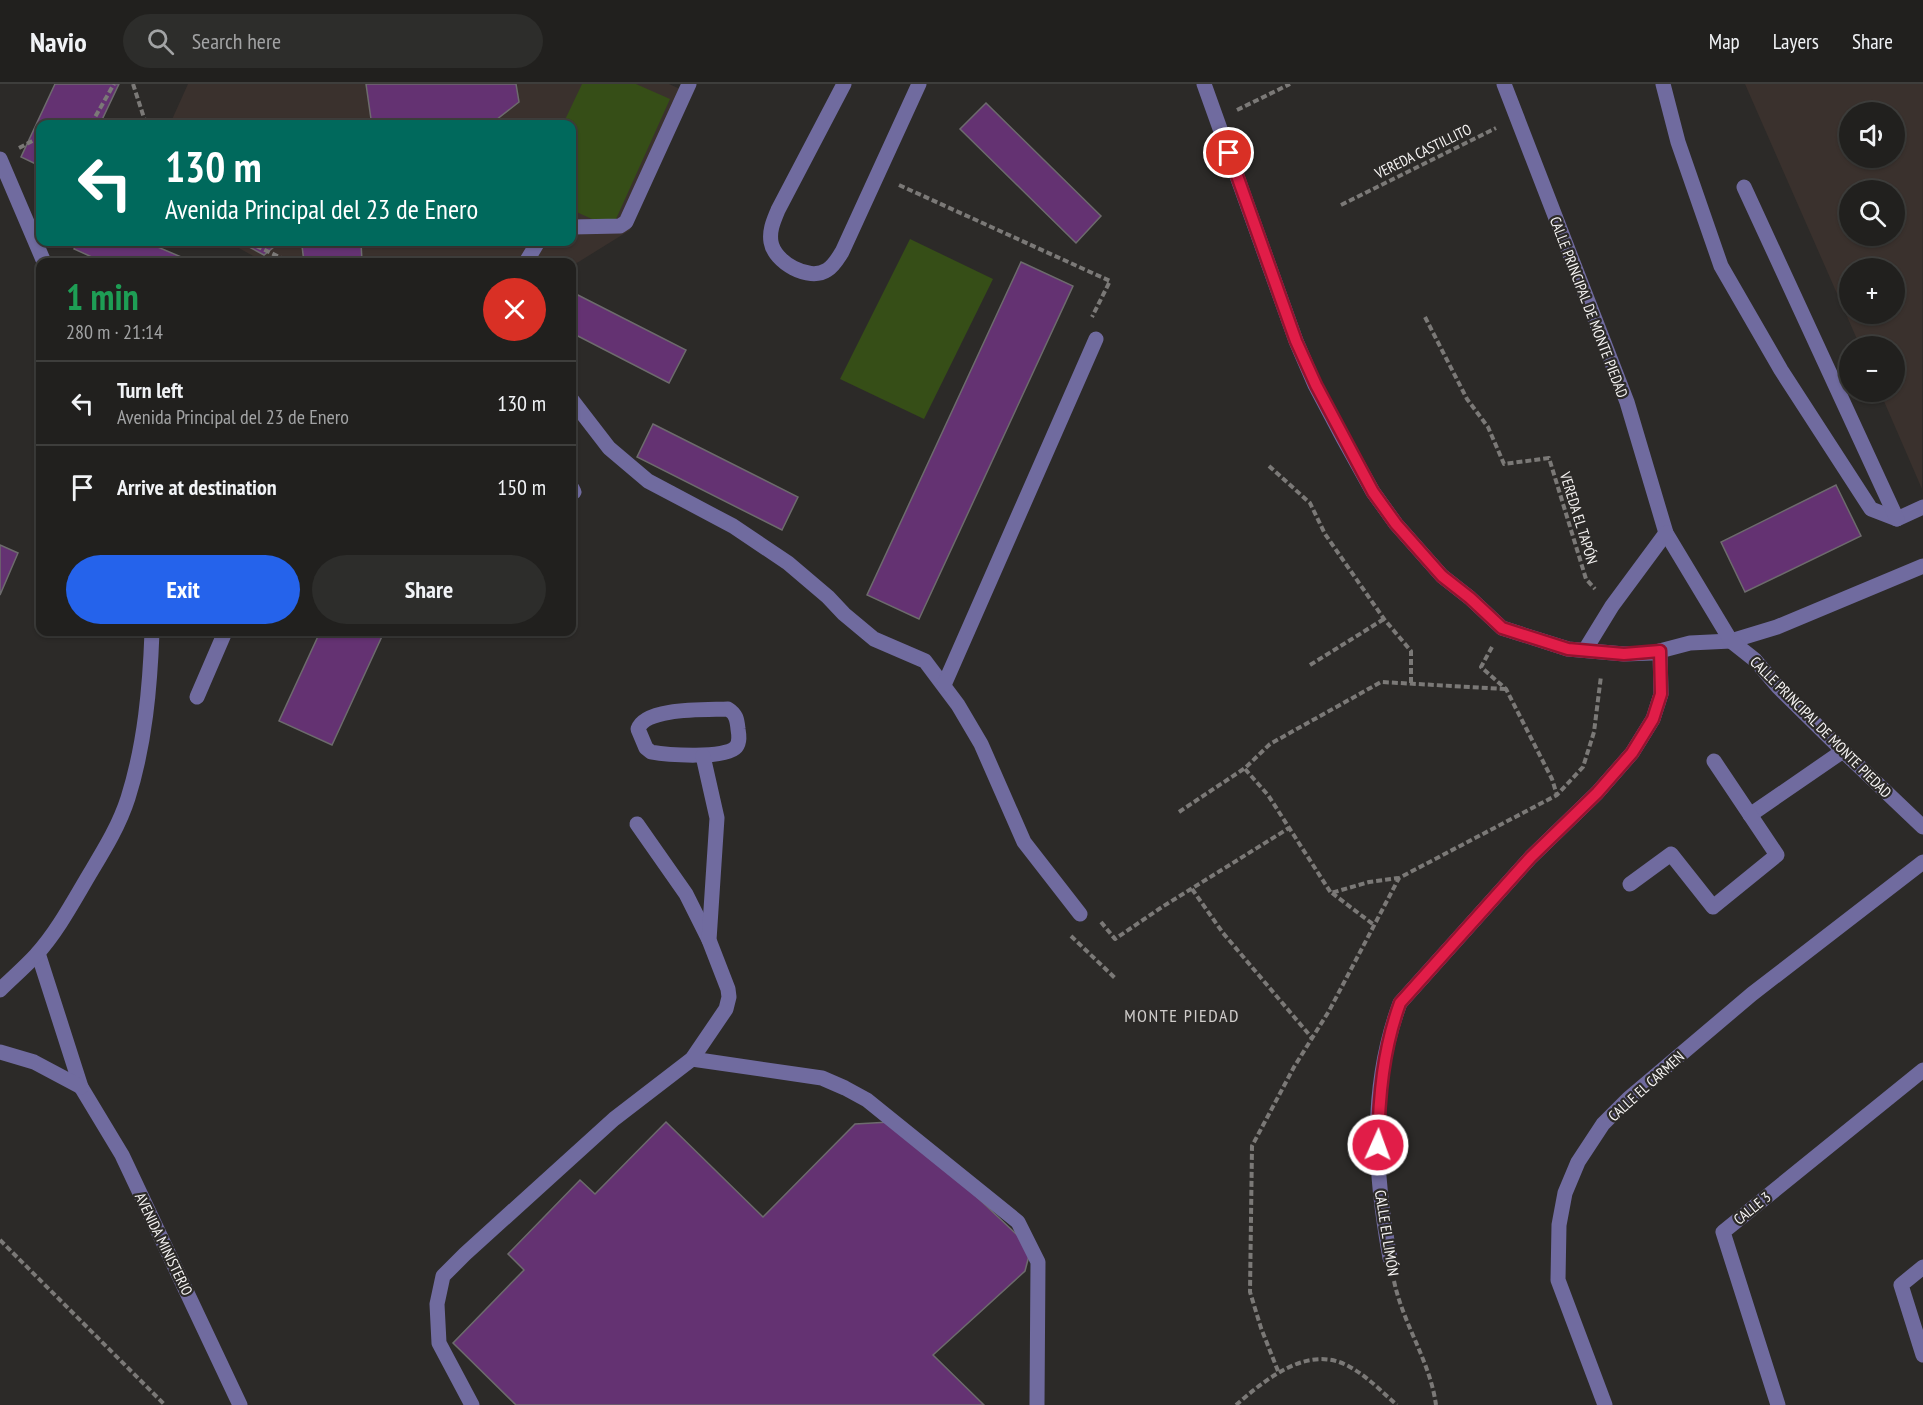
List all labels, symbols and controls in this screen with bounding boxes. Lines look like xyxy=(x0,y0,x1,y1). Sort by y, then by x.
search box xyxy=(123,14,543,68)
text: Navio xyxy=(30,23,87,60)
icon: search xyxy=(144,25,177,58)
text: Search here xyxy=(192,27,281,55)
text: Map xyxy=(1709,28,1740,55)
text: Layers xyxy=(1773,28,1819,55)
text: Share xyxy=(1852,28,1893,55)
map controls xyxy=(1839,102,1905,402)
button: sound xyxy=(1839,102,1905,168)
street label: VEREDA CASTILLITO xyxy=(1371,119,1474,183)
pin xyxy=(1203,127,1254,178)
icon: arrive xyxy=(1212,136,1245,169)
text: 130 m xyxy=(165,139,262,194)
icon: left xyxy=(66,144,144,222)
button: search xyxy=(1839,180,1905,246)
text: Avenida Principal del 23 de Enero xyxy=(165,192,478,226)
street label: CALLE PRINCIPAL DE MONTE PIEDAD xyxy=(1546,214,1632,400)
button: + xyxy=(1839,258,1905,324)
text: 1 min xyxy=(66,273,139,320)
button: close xyxy=(483,278,546,341)
text: 280 m · 21:14 xyxy=(66,319,163,345)
button: − xyxy=(1839,336,1905,402)
text: Turn left xyxy=(117,376,183,404)
icon: left xyxy=(66,387,99,420)
text: 130 m xyxy=(497,389,546,417)
text: Avenida Principal del 23 de Enero xyxy=(117,404,349,430)
street label: VEREDA EL TAPÓN xyxy=(1556,469,1602,566)
icon: arrive xyxy=(66,471,99,504)
text: Arrive at destination xyxy=(117,473,277,501)
text: 150 m xyxy=(497,473,546,501)
button: Exit xyxy=(66,555,300,624)
button: Share xyxy=(312,555,546,624)
street label: CALLE PRINCIPAL DE MONTE PIEDAD xyxy=(1746,652,1896,802)
district label: MONTE PIEDAD xyxy=(1124,1004,1240,1027)
street label: CALLE EL CARMEN xyxy=(1604,1047,1688,1125)
position arrow xyxy=(1346,1113,1410,1177)
street label: CALLE 3 xyxy=(1730,1187,1774,1229)
street label: CALLE EL LIMÓN xyxy=(1371,1189,1403,1277)
street label: AVENIDA MINISTERIO xyxy=(131,1190,197,1298)

